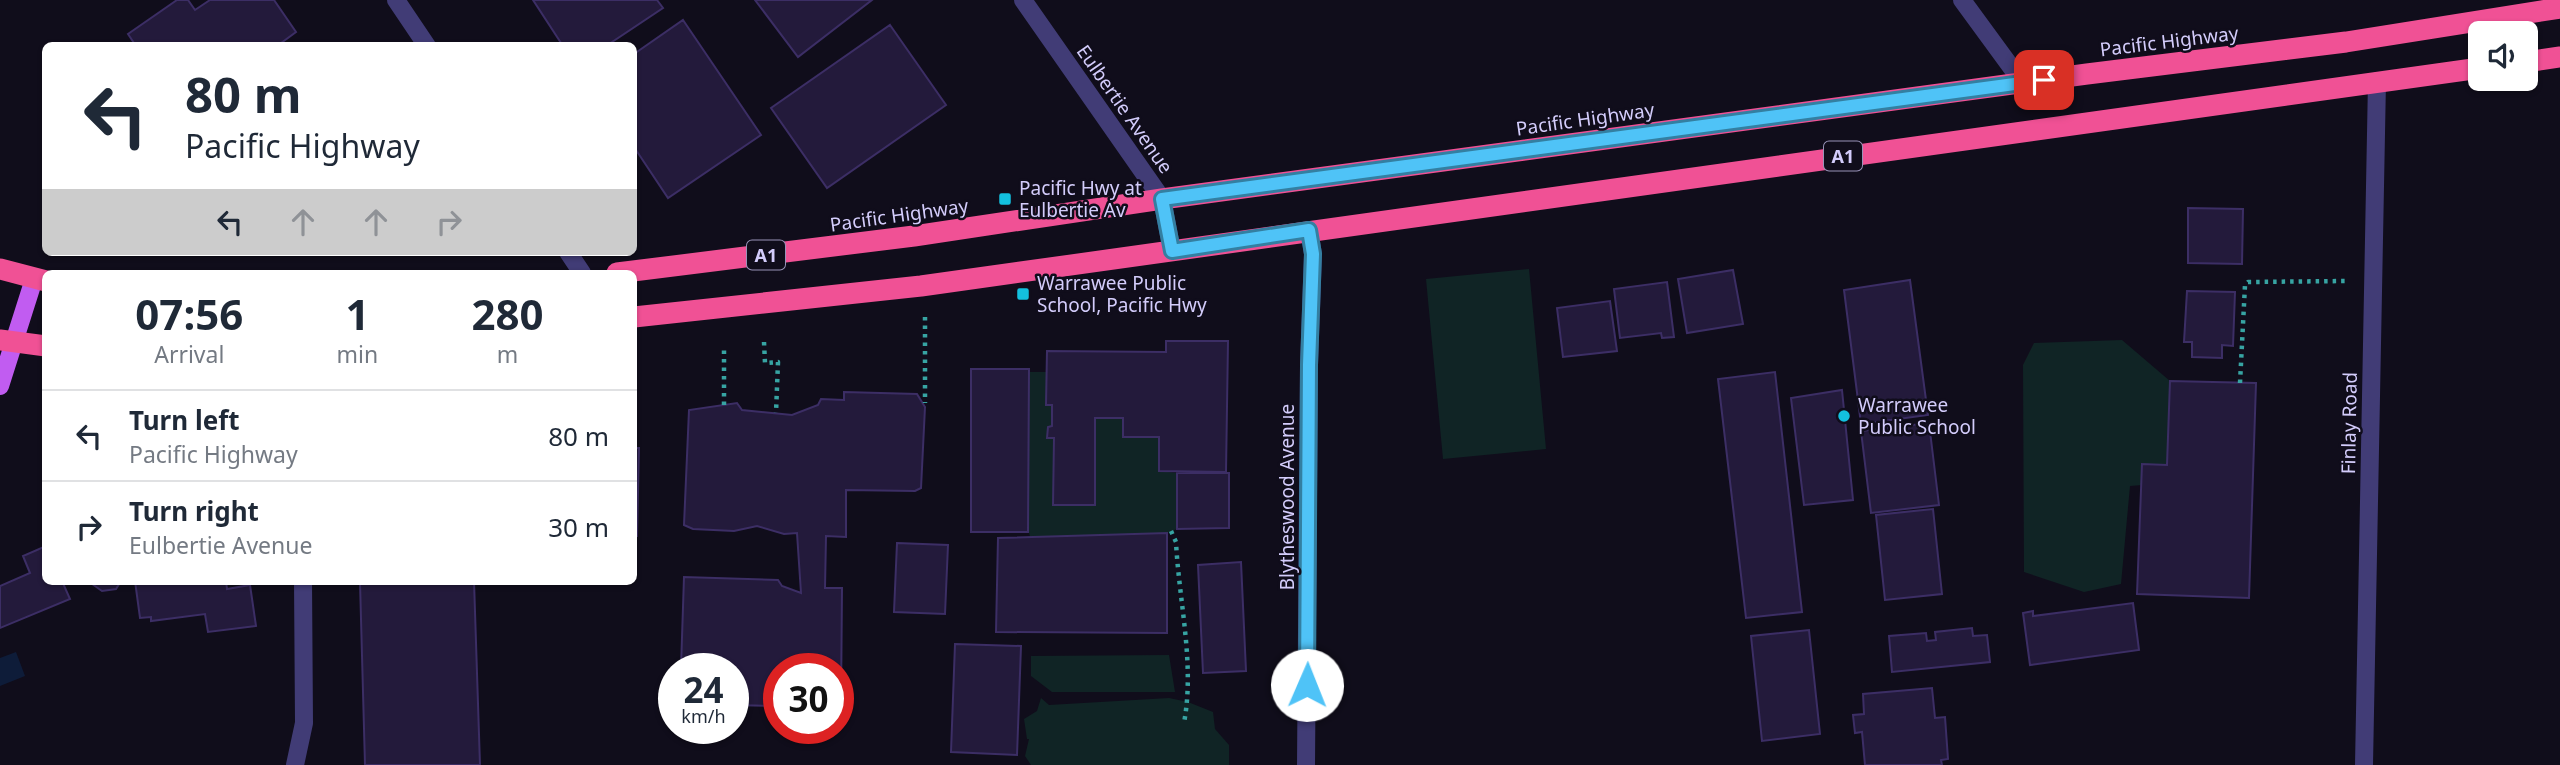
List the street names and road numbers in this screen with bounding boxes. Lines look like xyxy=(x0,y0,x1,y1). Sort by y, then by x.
street label: Pacific Highway xyxy=(2098,20,2240,62)
street label: Eulbertie Avenue xyxy=(1071,39,1179,179)
street label: Pacific Highway xyxy=(1514,96,1656,142)
road number: A1 xyxy=(1824,141,1862,170)
street label: Pacific Highway xyxy=(828,192,970,238)
road number: A1 xyxy=(747,241,785,270)
street label: Finlay Road xyxy=(2335,372,2363,474)
street label: Blytheswood Avenue xyxy=(1274,404,1300,590)

